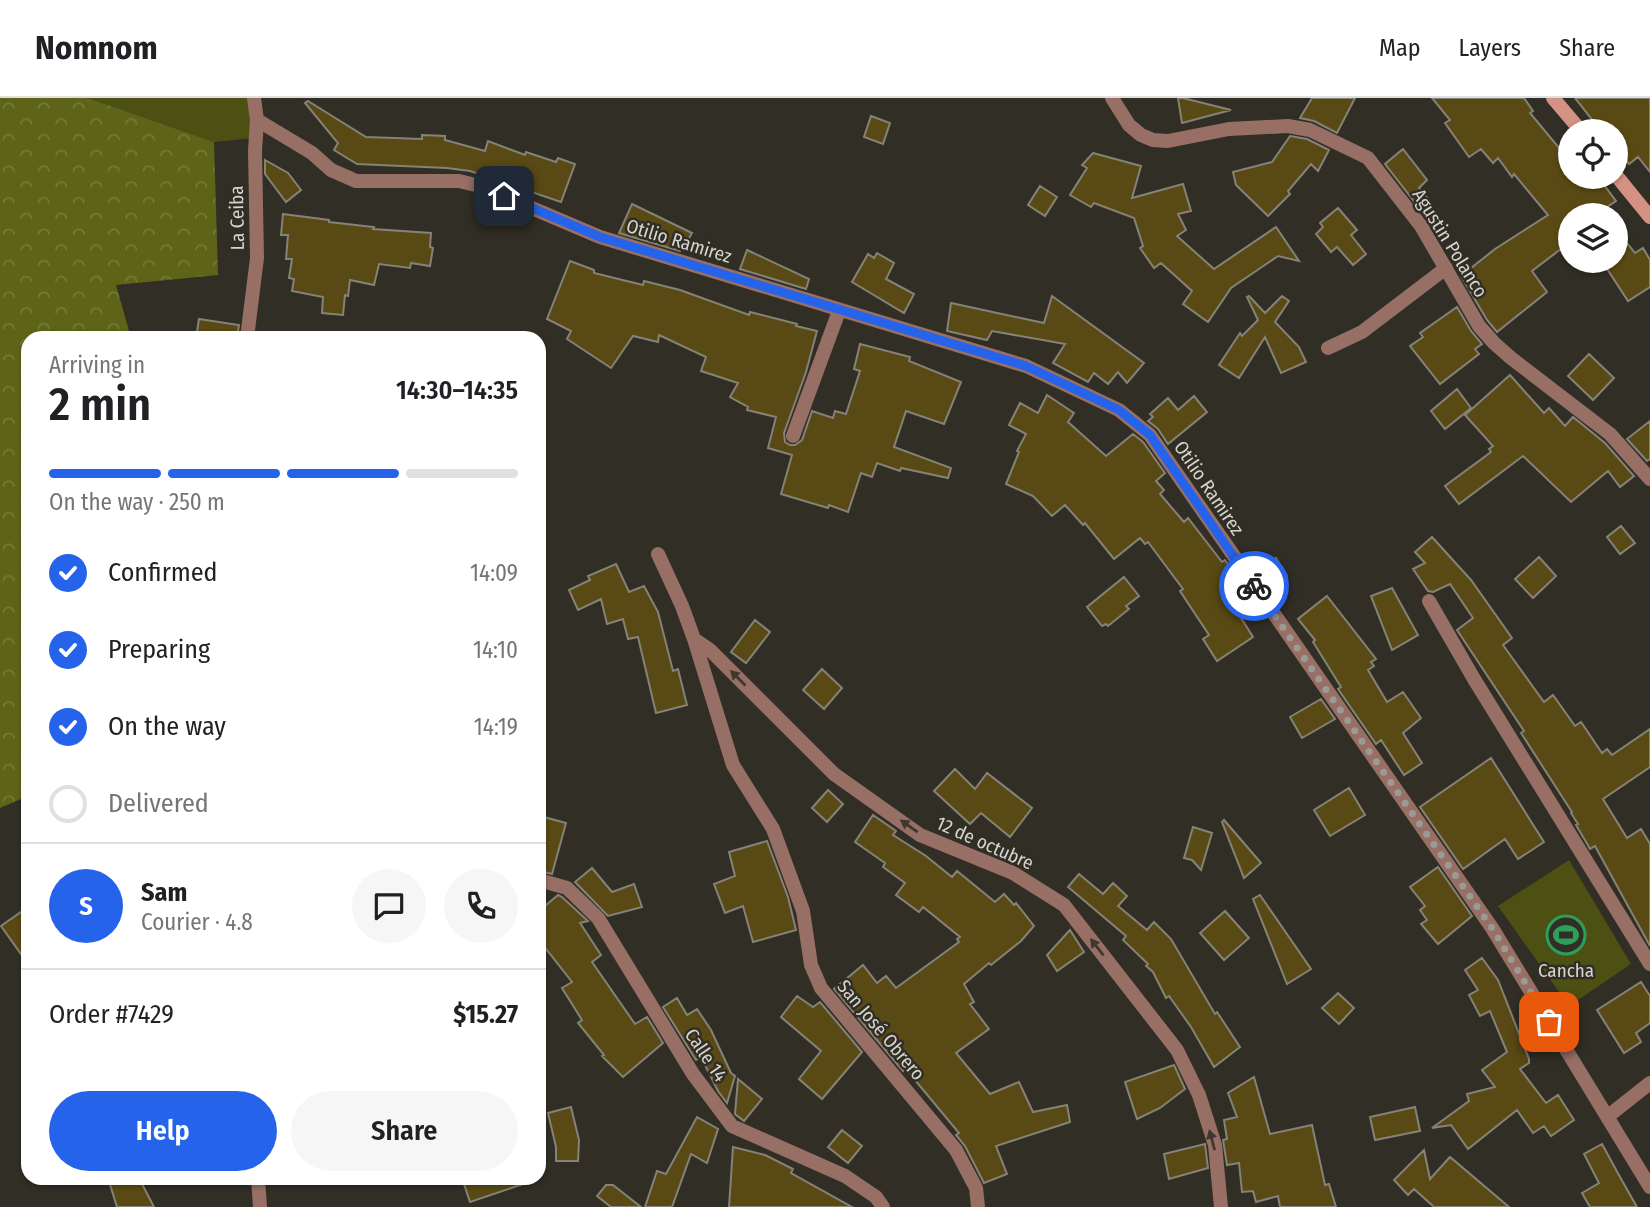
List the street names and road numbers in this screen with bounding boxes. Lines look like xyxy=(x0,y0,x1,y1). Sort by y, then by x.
street label: Agustin Polanco xyxy=(1407,184,1493,302)
street label: La Ceiba xyxy=(225,185,249,251)
street label: Otilio Ramirez xyxy=(624,214,735,268)
street label: Otilio Ramirez xyxy=(1169,436,1249,540)
street label: 12 de octubre xyxy=(933,811,1037,875)
street label: San José Obrero xyxy=(832,975,930,1085)
street label: Calle 14 xyxy=(680,1024,732,1086)

